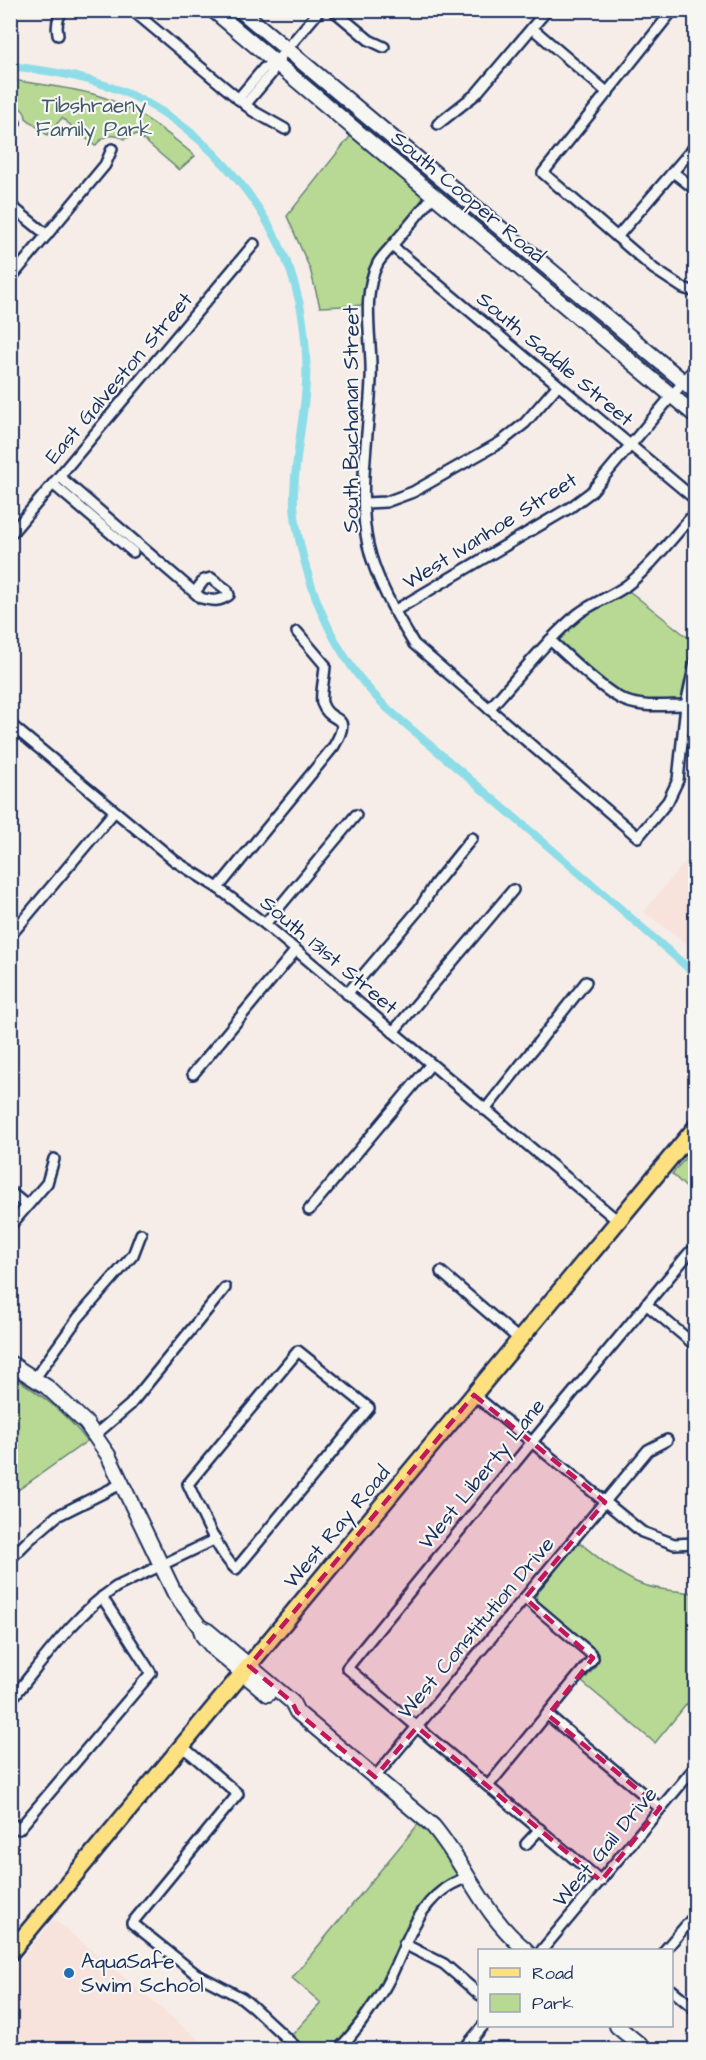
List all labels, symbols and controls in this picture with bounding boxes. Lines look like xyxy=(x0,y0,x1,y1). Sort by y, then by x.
park label: Tibshraeny Family Park xyxy=(36,91,152,146)
street label: South Cooper Road xyxy=(384,124,551,271)
street label: South Saddle Street xyxy=(470,285,640,434)
street label: East Galveston Street xyxy=(39,286,200,470)
street label: South Buchanan Street xyxy=(337,304,366,533)
street label: West Ivanhoe Street xyxy=(397,465,583,596)
street label: South 131st Street xyxy=(254,889,404,1022)
street label: West Liberty Lane xyxy=(412,1392,554,1557)
street label: West Ray Road xyxy=(277,1459,399,1596)
street label: West Constitution Drive xyxy=(391,1531,561,1725)
street label: West Gail Drive xyxy=(546,1780,664,1914)
place label: AquaSafe Swim School xyxy=(81,1947,204,2000)
legend xyxy=(478,1949,673,2027)
text: Road xyxy=(532,1961,573,1986)
marker: AquaSafe Swim School xyxy=(62,1966,76,1980)
text: Park xyxy=(532,1991,574,2016)

